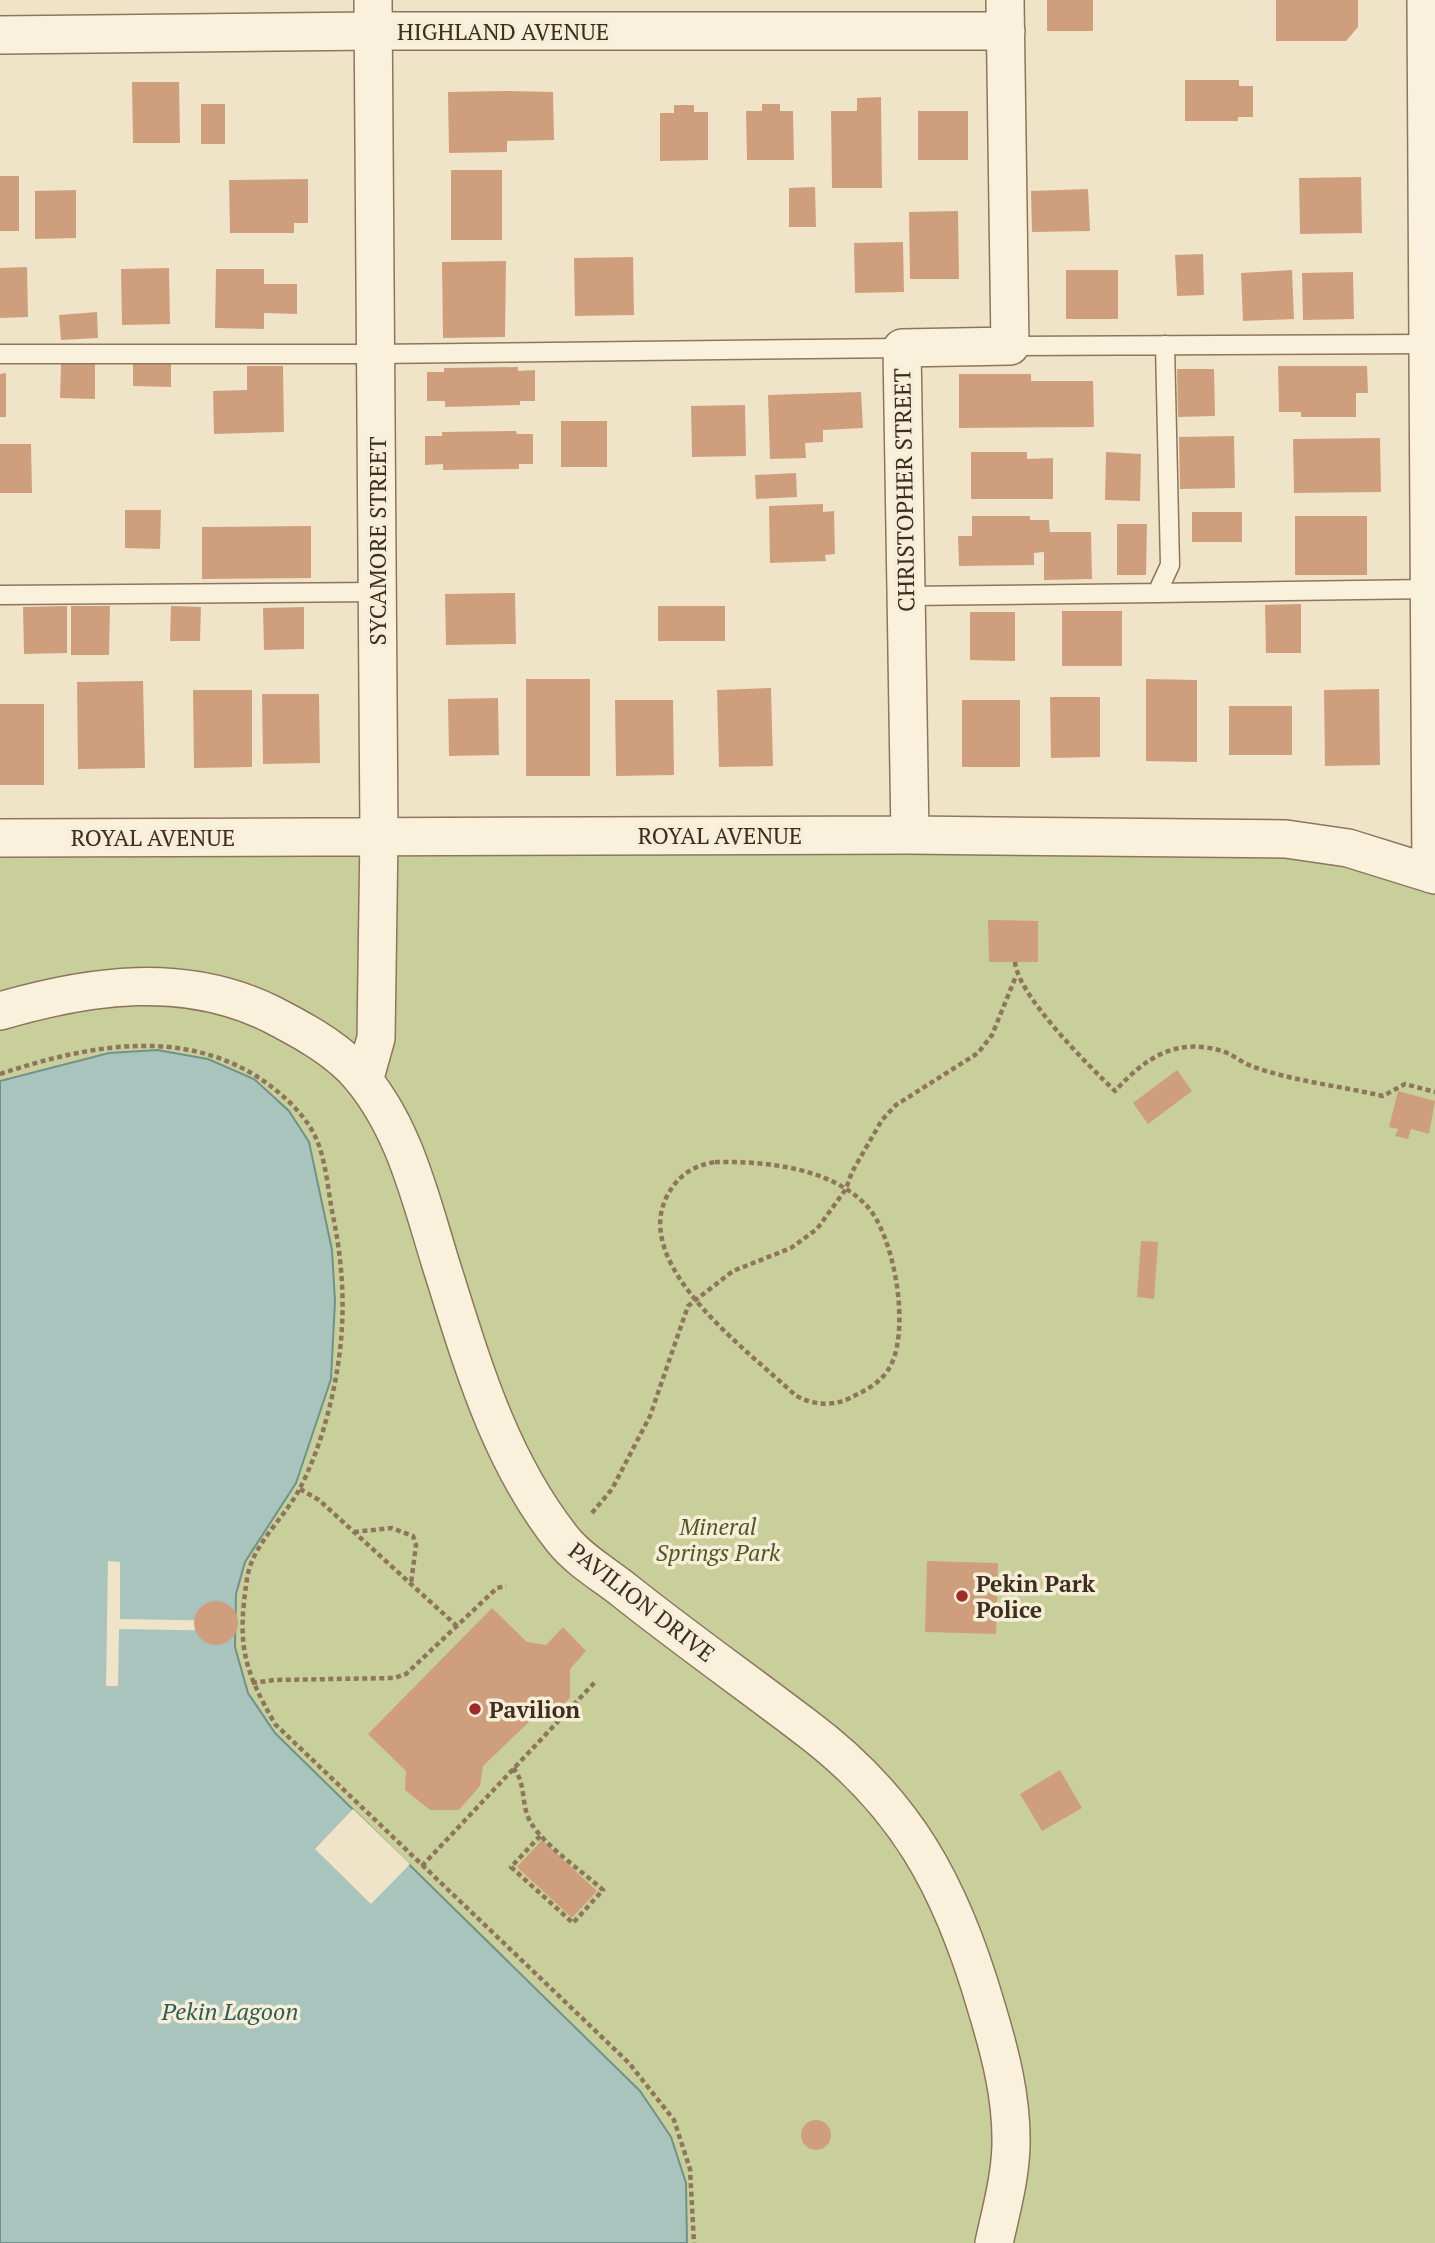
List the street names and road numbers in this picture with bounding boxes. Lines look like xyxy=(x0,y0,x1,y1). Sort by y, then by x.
street label: HIGHLAND AVENUE xyxy=(397,16,609,47)
street label: CHRISTOPHER STREET xyxy=(886,368,922,612)
street label: SYCAMORE STREET xyxy=(362,437,393,645)
street label: ROYAL AVENUE xyxy=(638,820,802,851)
street label: ROYAL AVENUE xyxy=(71,822,235,853)
street label: PAVILION DRIVE xyxy=(563,1535,721,1669)

